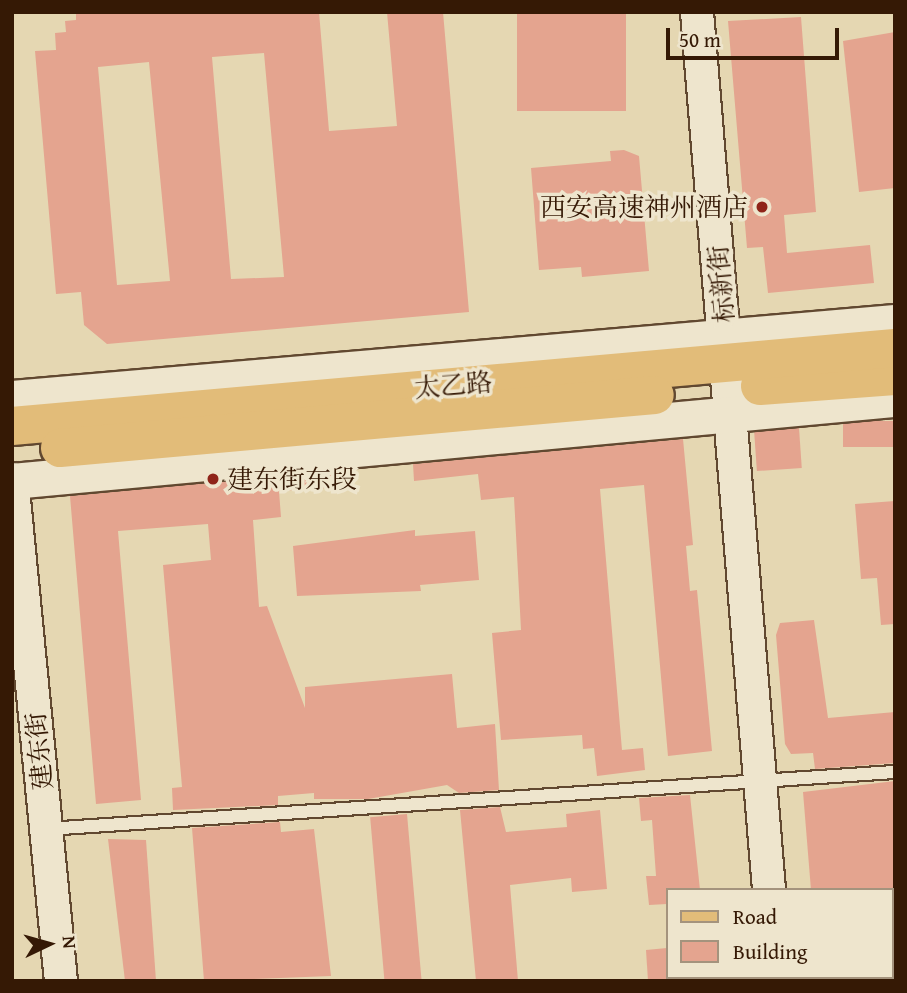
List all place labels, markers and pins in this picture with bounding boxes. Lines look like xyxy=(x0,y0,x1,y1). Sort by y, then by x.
place label: 西安高速神州酒店 xyxy=(540,191,748,223)
marker: 西安高速神州酒店 xyxy=(754,199,770,215)
place label: 建东街东段 xyxy=(227,463,357,495)
marker: 建东街东段 xyxy=(205,471,221,487)

